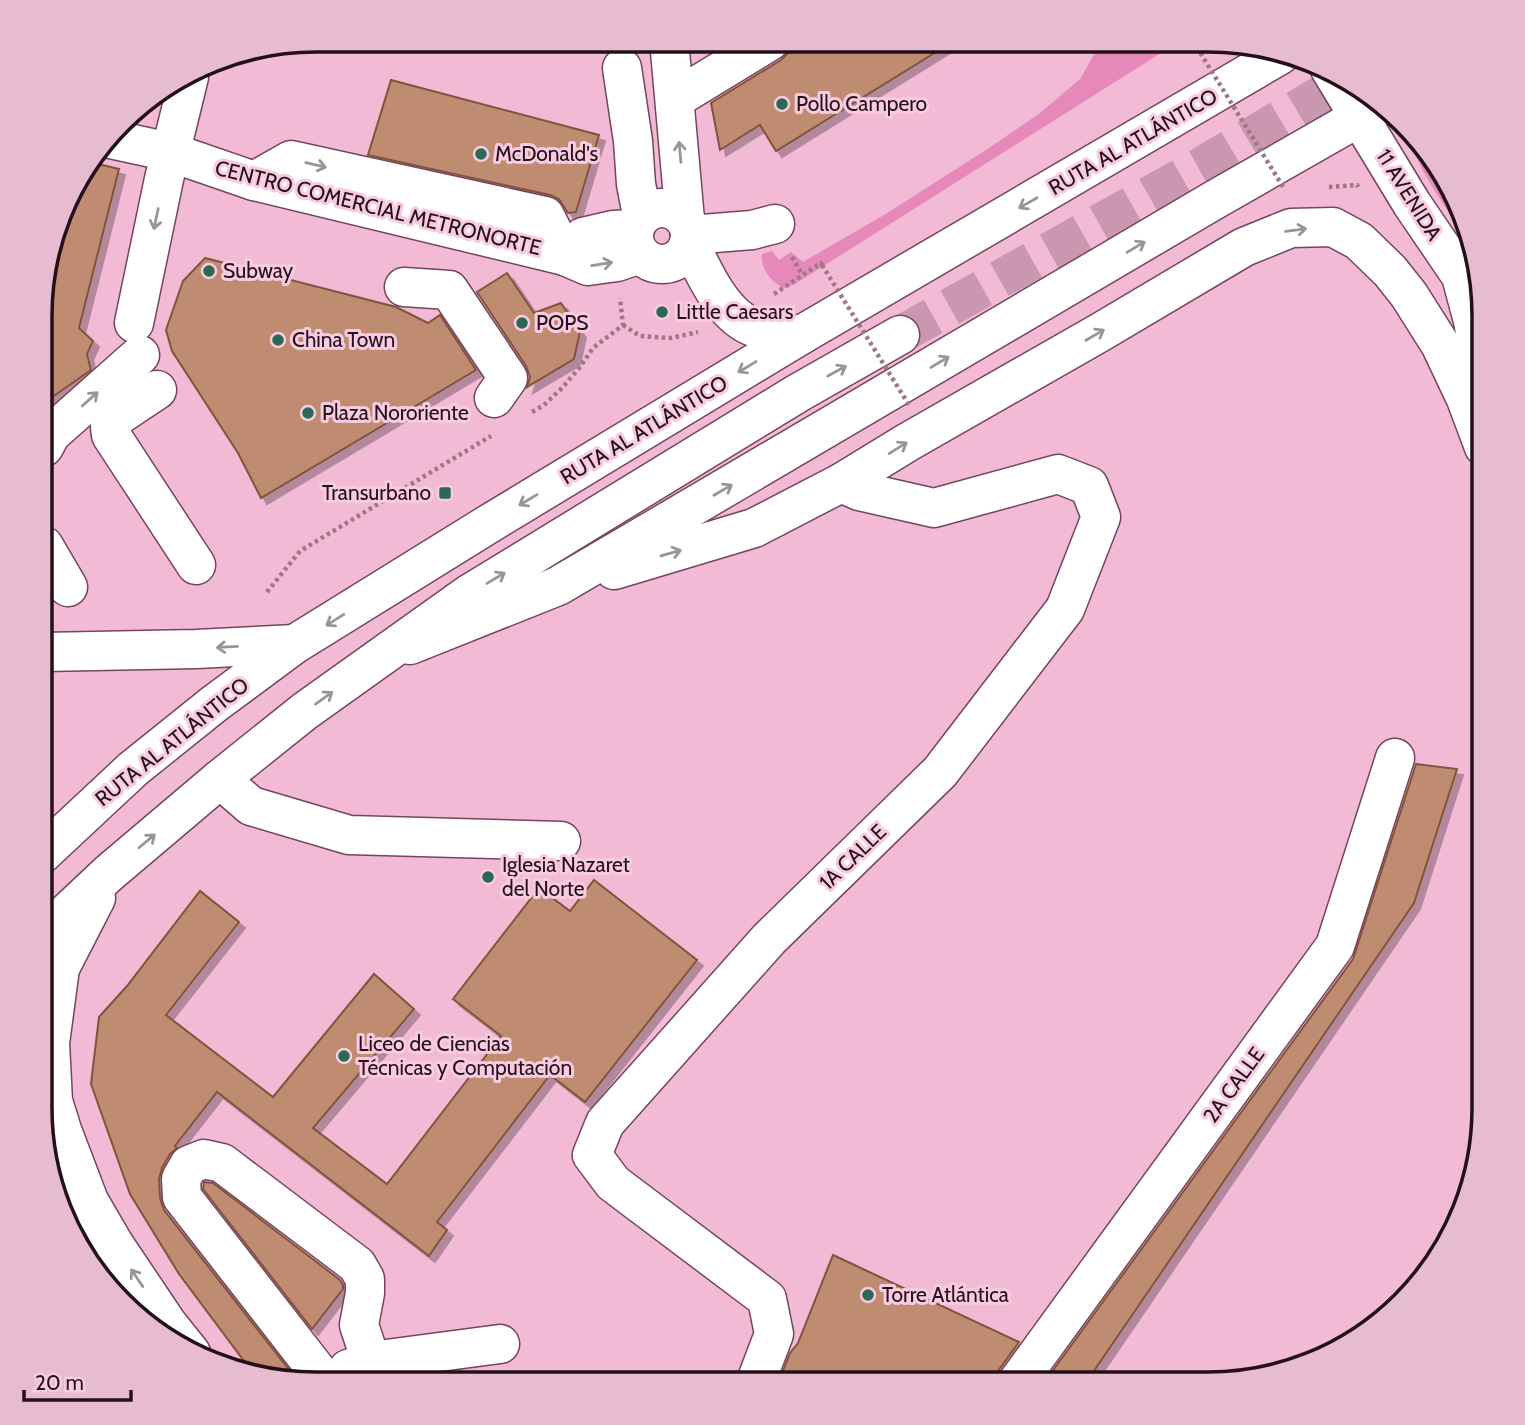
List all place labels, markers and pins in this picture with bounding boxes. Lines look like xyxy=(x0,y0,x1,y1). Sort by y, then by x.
place label: Pollo Campero xyxy=(796,91,927,116)
marker: Pollo Campero xyxy=(774,96,790,112)
place label: McDonald's xyxy=(495,141,599,166)
marker: McDonald's xyxy=(473,146,489,162)
place label: Subway xyxy=(223,258,293,283)
marker: Subway xyxy=(201,263,217,279)
place label: Little Caesars xyxy=(676,299,794,324)
marker: Little Caesars xyxy=(654,304,670,320)
place label: POPS xyxy=(536,310,588,335)
marker: POPS xyxy=(514,315,530,331)
place label: China Town xyxy=(292,327,395,352)
marker: China Town xyxy=(270,332,286,348)
place label: Plaza Nororiente xyxy=(322,400,469,425)
marker: Plaza Nororiente xyxy=(300,405,316,421)
place label: Transurbano xyxy=(322,480,431,505)
marker: Transurbano xyxy=(437,485,453,501)
place label: Iglesia Nazaret del Norte xyxy=(502,852,630,901)
marker: Iglesia Nazaret del Norte xyxy=(480,869,496,885)
place label: Liceo de Ciencias Técnicas y Computación xyxy=(358,1031,572,1080)
marker: Liceo de Ciencias Técnicas y Computación xyxy=(336,1048,352,1064)
place label: Torre Atlántica xyxy=(882,1282,1009,1307)
marker: Torre Atlántica xyxy=(860,1287,876,1303)

